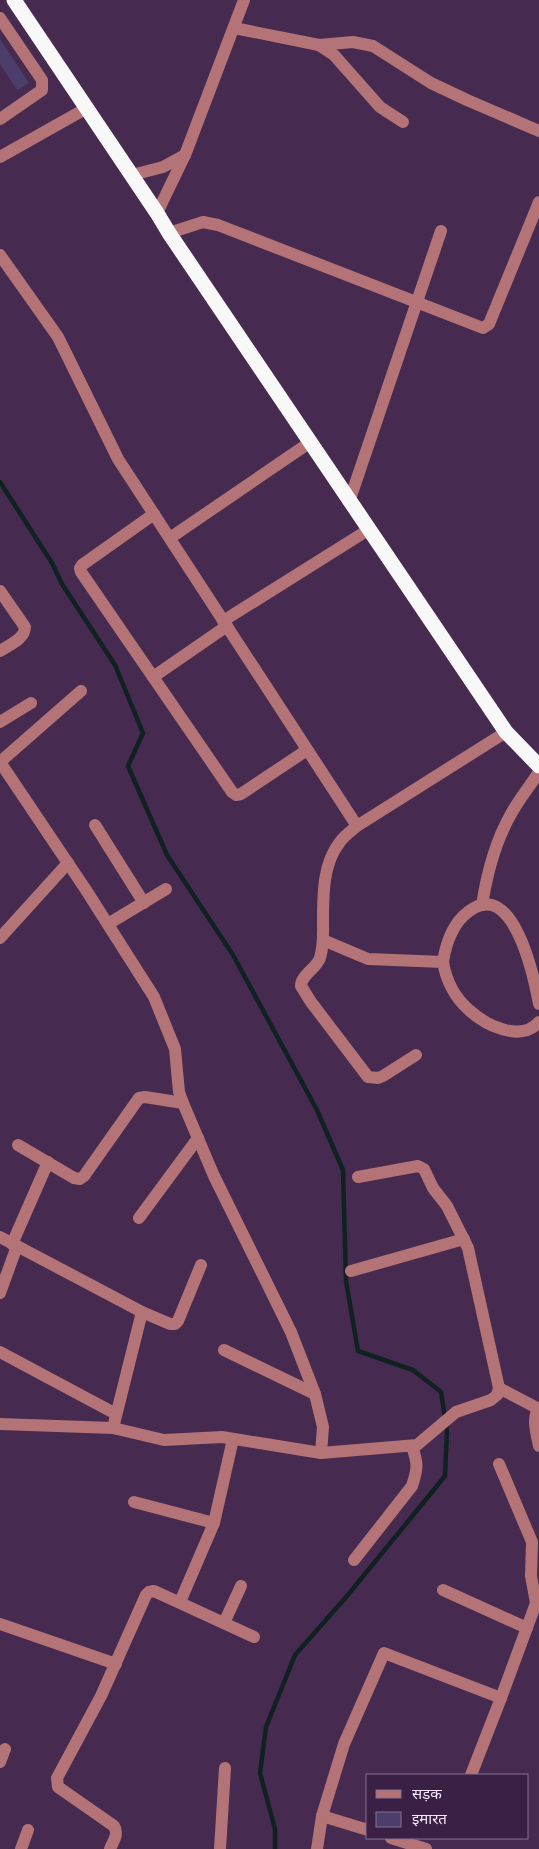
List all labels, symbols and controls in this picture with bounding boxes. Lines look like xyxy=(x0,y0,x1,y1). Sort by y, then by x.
legend xyxy=(366,1774,529,1839)
text: सड़क xyxy=(412,1785,442,1802)
text: इमारत xyxy=(412,1810,447,1827)

